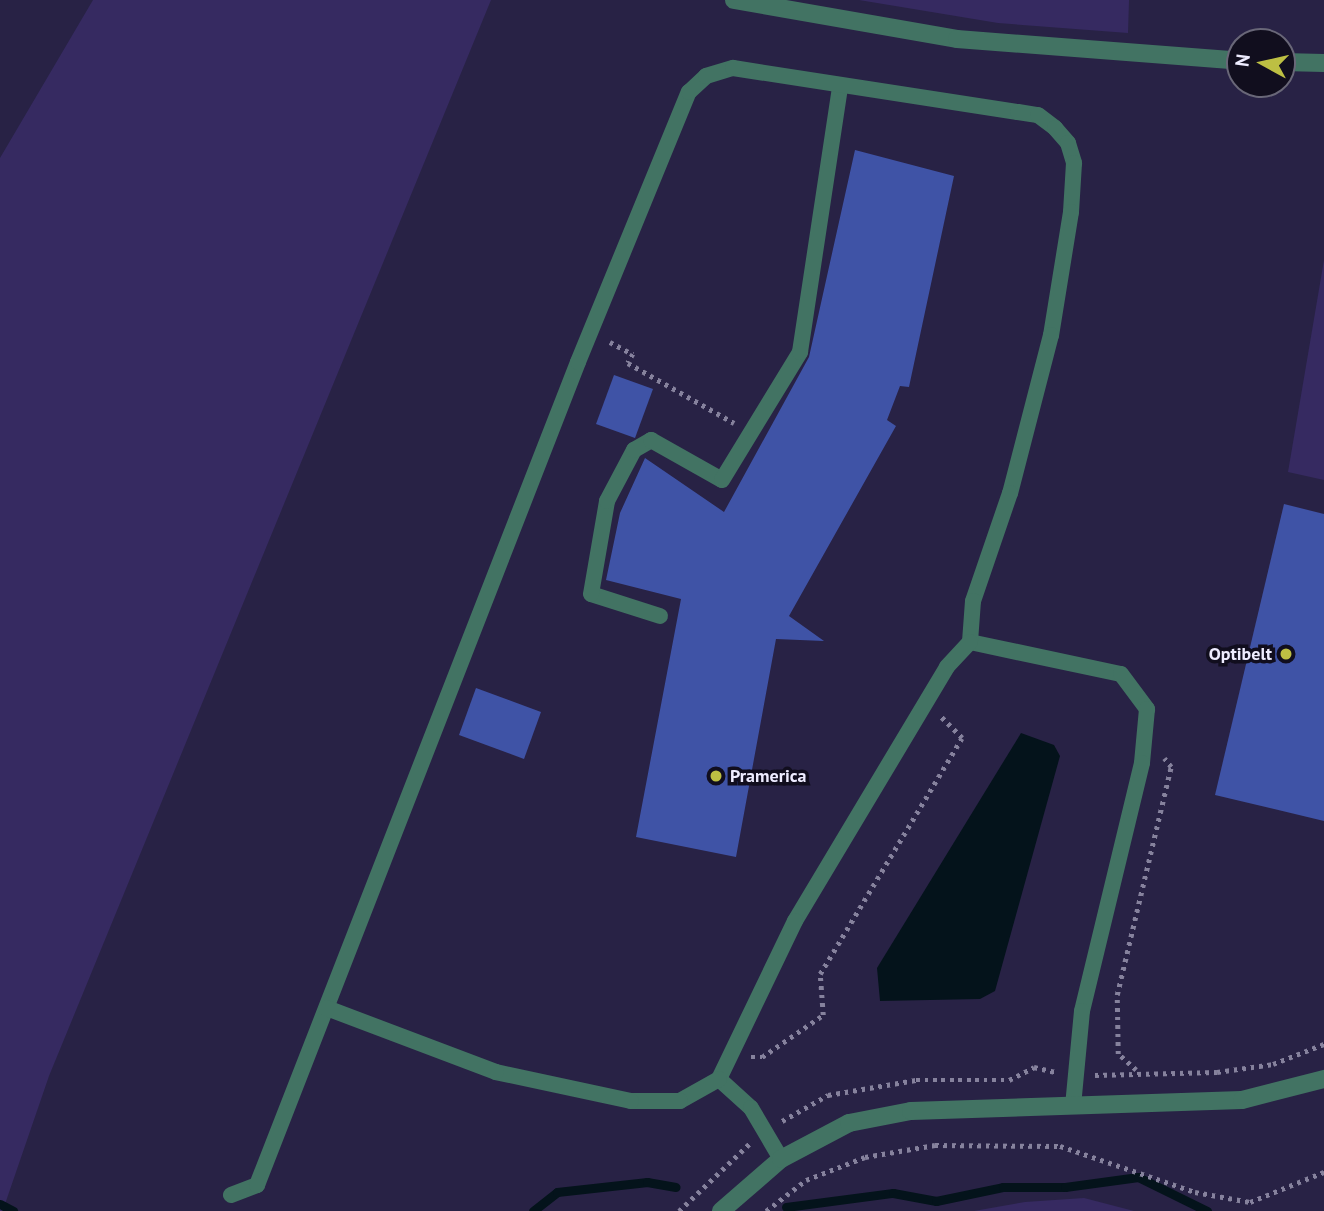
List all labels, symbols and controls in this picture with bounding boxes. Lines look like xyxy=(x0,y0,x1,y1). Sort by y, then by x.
north arrow xyxy=(1226,28,1296,98)
text: N xyxy=(1229,53,1255,68)
place label: Optibelt xyxy=(1209,643,1272,665)
marker: Optibelt xyxy=(1278,646,1294,662)
place label: Pramerica xyxy=(730,765,807,787)
marker: Pramerica xyxy=(708,768,724,784)

